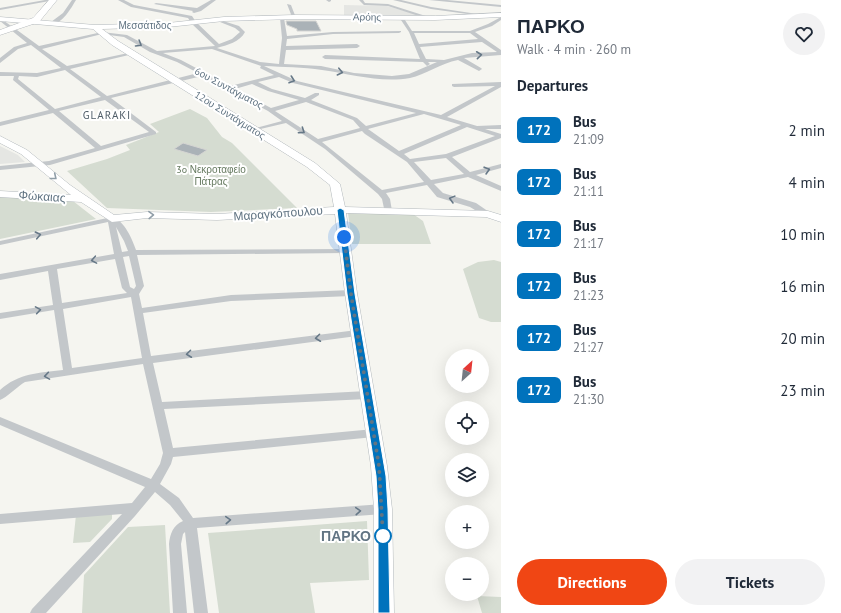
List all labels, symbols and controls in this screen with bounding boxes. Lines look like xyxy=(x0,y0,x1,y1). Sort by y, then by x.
street label: Αρόης xyxy=(353,10,381,24)
button: heart xyxy=(783,13,825,55)
text: ΠΑΡΚΟ xyxy=(517,14,585,38)
street label: Μεσσάτιδος xyxy=(118,19,172,32)
one-way arrow xyxy=(135,39,142,46)
text: Walk · 4 min · 260 m xyxy=(517,41,631,58)
one-way arrow xyxy=(476,50,482,59)
street label: 6ου Συντάγματος xyxy=(192,64,266,112)
one-way arrow xyxy=(336,67,343,75)
one-way arrow xyxy=(289,76,296,84)
text: Departures xyxy=(517,76,588,95)
street label: 12ου Συντάγματος xyxy=(192,88,268,142)
district label: GLARAKI xyxy=(83,108,131,122)
text: Bus xyxy=(573,112,596,131)
text: 172 xyxy=(527,121,551,139)
text: 2 min xyxy=(788,121,825,140)
one-way arrow xyxy=(298,126,305,134)
text: 21:09 xyxy=(573,131,604,148)
park label: 3o Νεκροταφείο Πάτρας xyxy=(176,163,246,188)
text: Bus xyxy=(573,164,596,183)
one-way arrow xyxy=(484,166,491,175)
one-way arrow xyxy=(50,173,57,180)
text: 172 xyxy=(527,173,551,191)
text: 4 min xyxy=(788,173,825,192)
text: 21:11 xyxy=(573,183,604,200)
street label: Φώκαιας xyxy=(18,187,66,205)
one-way arrow xyxy=(449,196,456,204)
street label: Μαραγκόπουλου xyxy=(233,202,323,224)
one-way arrow xyxy=(148,211,154,219)
text: Bus xyxy=(573,216,596,235)
text: 172 xyxy=(527,225,551,243)
text: 10 min xyxy=(780,225,825,244)
your location xyxy=(334,227,354,247)
one-way arrow xyxy=(35,232,41,240)
text: 21:17 xyxy=(573,235,604,252)
one-way arrow xyxy=(91,255,97,264)
text: Bus xyxy=(573,268,596,287)
text: 172 xyxy=(527,277,551,295)
text: 16 min xyxy=(780,277,825,296)
text: 21:23 xyxy=(573,287,604,304)
one-way arrow xyxy=(35,306,42,315)
text: Bus xyxy=(573,320,596,339)
text: 172 xyxy=(527,329,551,347)
text: 20 min xyxy=(780,329,825,348)
one-way arrow xyxy=(315,333,321,342)
text: 21:27 xyxy=(573,339,604,356)
one-way arrow xyxy=(186,349,192,358)
north arrow xyxy=(445,349,489,393)
map controls xyxy=(445,349,489,601)
one-way arrow xyxy=(44,371,50,380)
text: Bus xyxy=(573,372,596,391)
text: 172 xyxy=(527,381,551,399)
text: 23 min xyxy=(780,381,825,400)
text: 21:30 xyxy=(573,391,604,408)
button: locate xyxy=(445,401,489,445)
button: layers xyxy=(445,453,489,497)
button: + xyxy=(445,505,489,549)
one-way arrow xyxy=(355,507,361,516)
one-way arrow xyxy=(225,516,231,525)
place label: ΠΑΡΚΟ xyxy=(321,527,371,545)
marker: ΠΑΡΚΟ xyxy=(374,527,392,545)
button: − xyxy=(445,557,489,601)
button: Directions xyxy=(517,559,667,605)
button: Tickets xyxy=(675,559,825,605)

